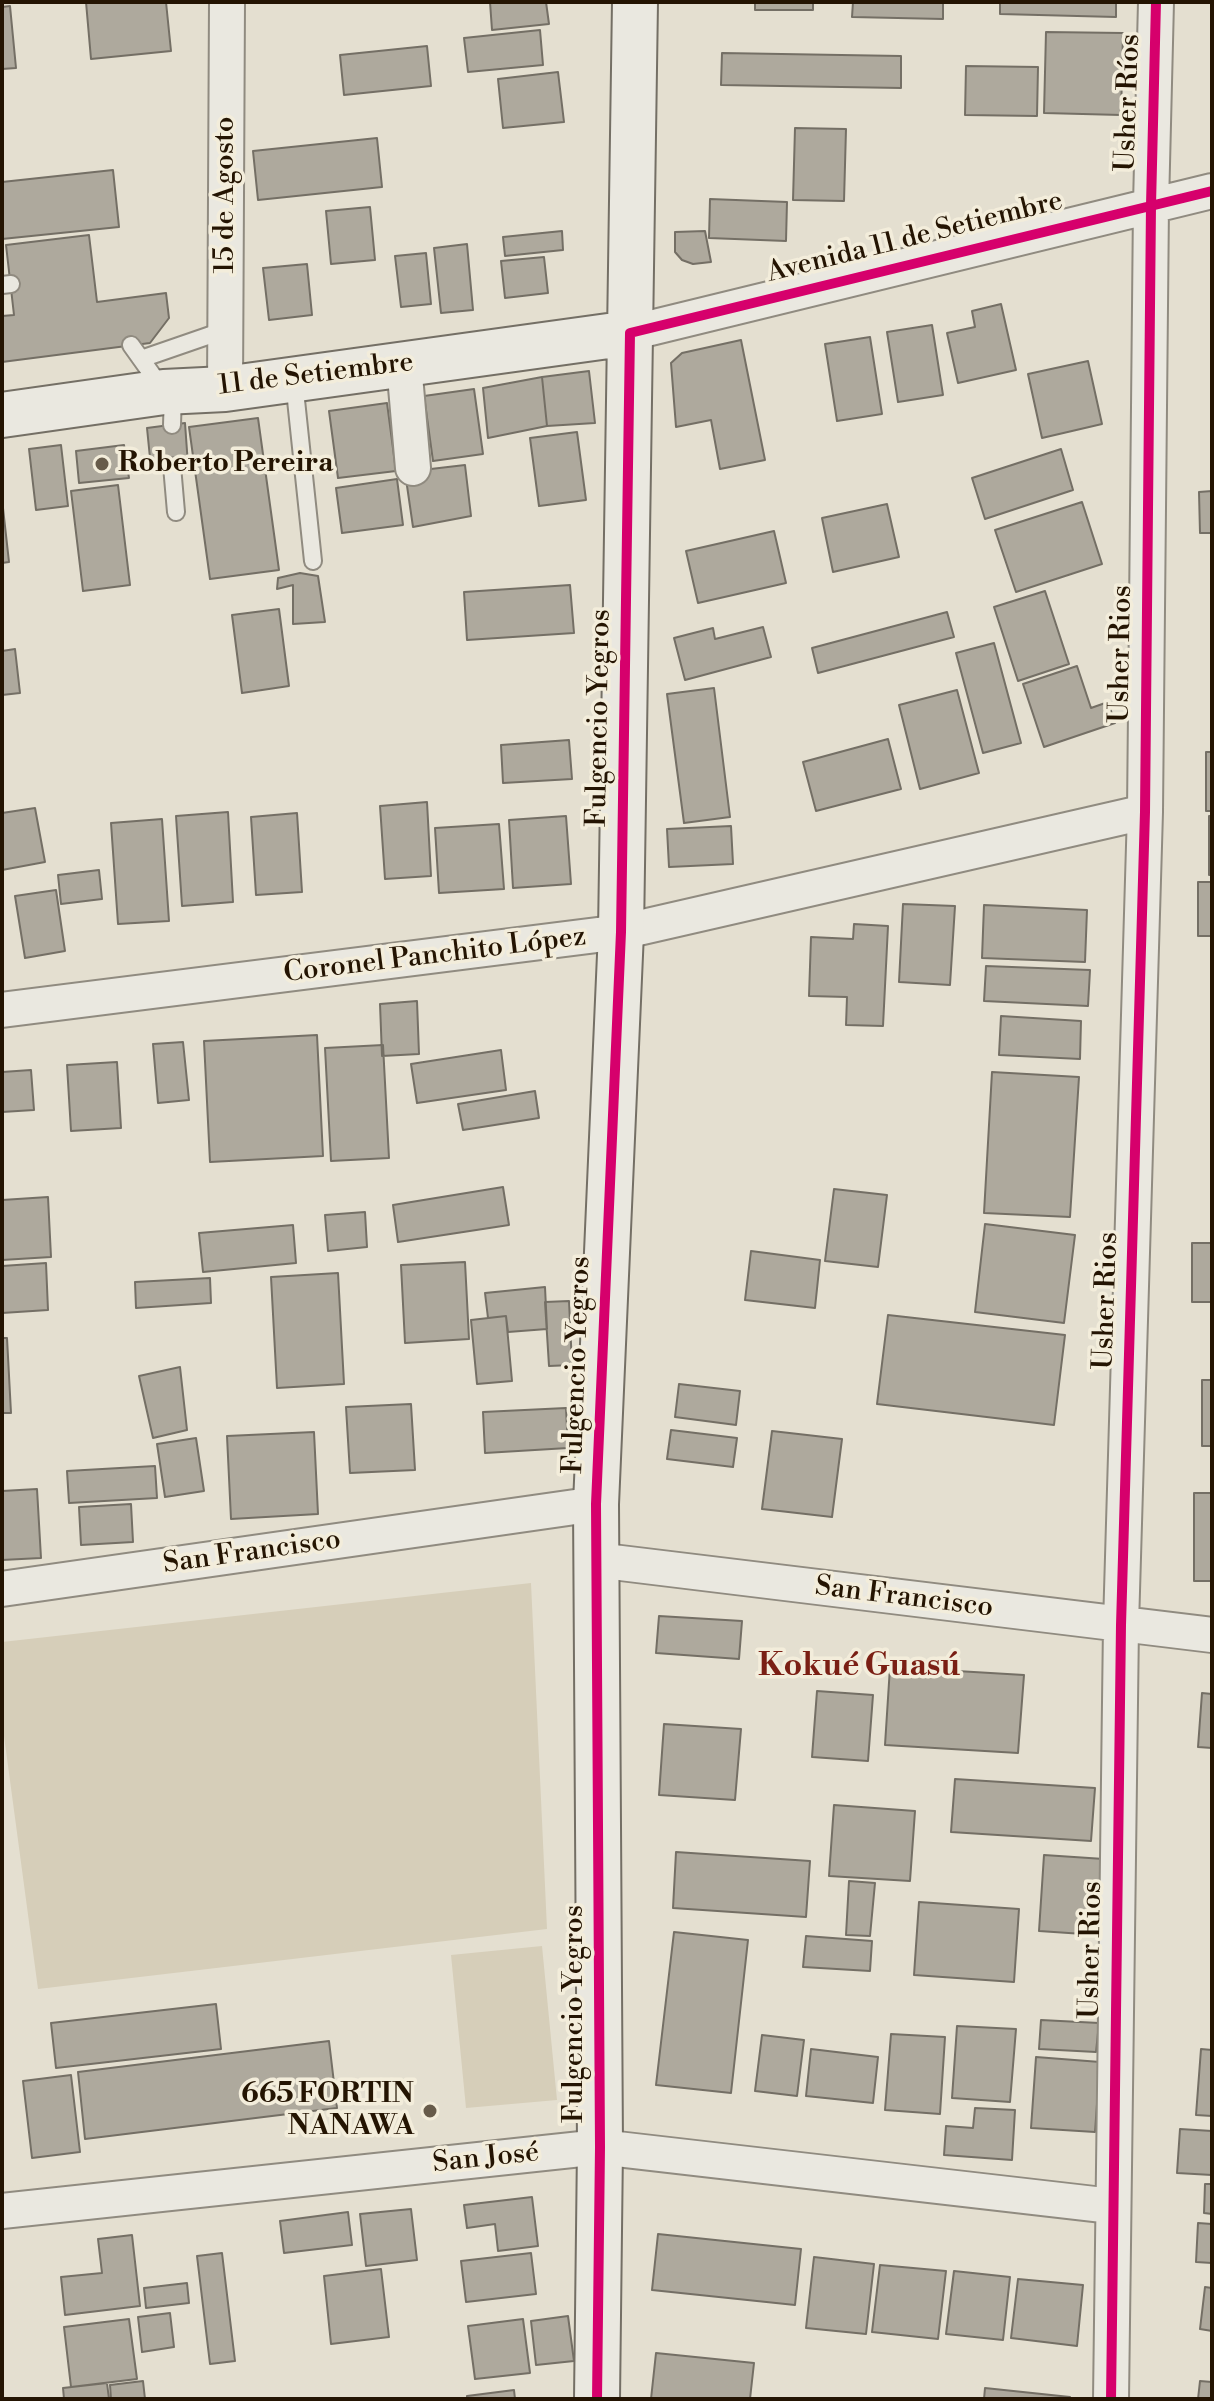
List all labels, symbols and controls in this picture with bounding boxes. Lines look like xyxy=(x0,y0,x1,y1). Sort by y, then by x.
street label: Usher Ríos xyxy=(1110,34,1148,172)
street label: 15 de Agosto xyxy=(209,116,243,274)
street label: Avenida 11 de Setiembre xyxy=(764,185,1066,291)
street label: 11 de Setiembre xyxy=(216,346,416,404)
place label: Roberto Pereira xyxy=(118,447,333,481)
marker: Roberto Pereira xyxy=(93,455,111,473)
street label: Usher Rios xyxy=(1104,585,1140,723)
street label: Fulgencio Yegros xyxy=(581,609,619,827)
street label: Coronel Panchito López xyxy=(282,921,588,991)
street label: Usher Rios xyxy=(1088,1232,1126,1370)
street label: Fulgencio Yegros xyxy=(557,1256,599,1474)
street label: San Francisco xyxy=(161,1524,343,1582)
street label: San Francisco xyxy=(813,1570,995,1626)
district label: Kokué Guasú xyxy=(758,1648,960,1686)
street label: Usher Rios xyxy=(1074,1881,1110,2019)
street label: Fulgencio Yegros xyxy=(558,1905,592,2123)
place label: 665 FORTIN NANAWA xyxy=(241,2078,414,2144)
marker: 665 FORTIN NANAWA xyxy=(421,2102,439,2120)
street label: San José xyxy=(431,2137,541,2181)

